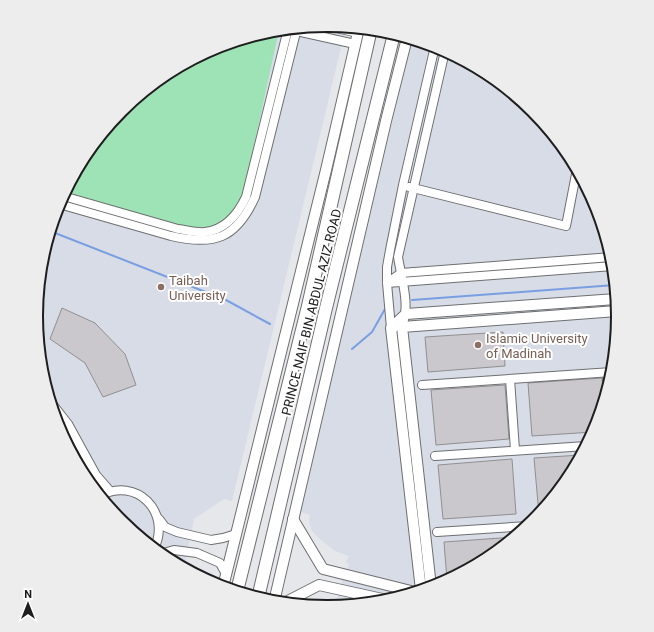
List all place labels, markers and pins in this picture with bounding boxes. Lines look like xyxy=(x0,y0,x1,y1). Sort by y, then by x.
place label: Taibah University xyxy=(169,273,226,303)
marker: Taibah University xyxy=(156,282,166,292)
place label: Islamic University of Madinah xyxy=(486,331,588,361)
marker: Islamic University of Madinah xyxy=(473,340,483,350)

